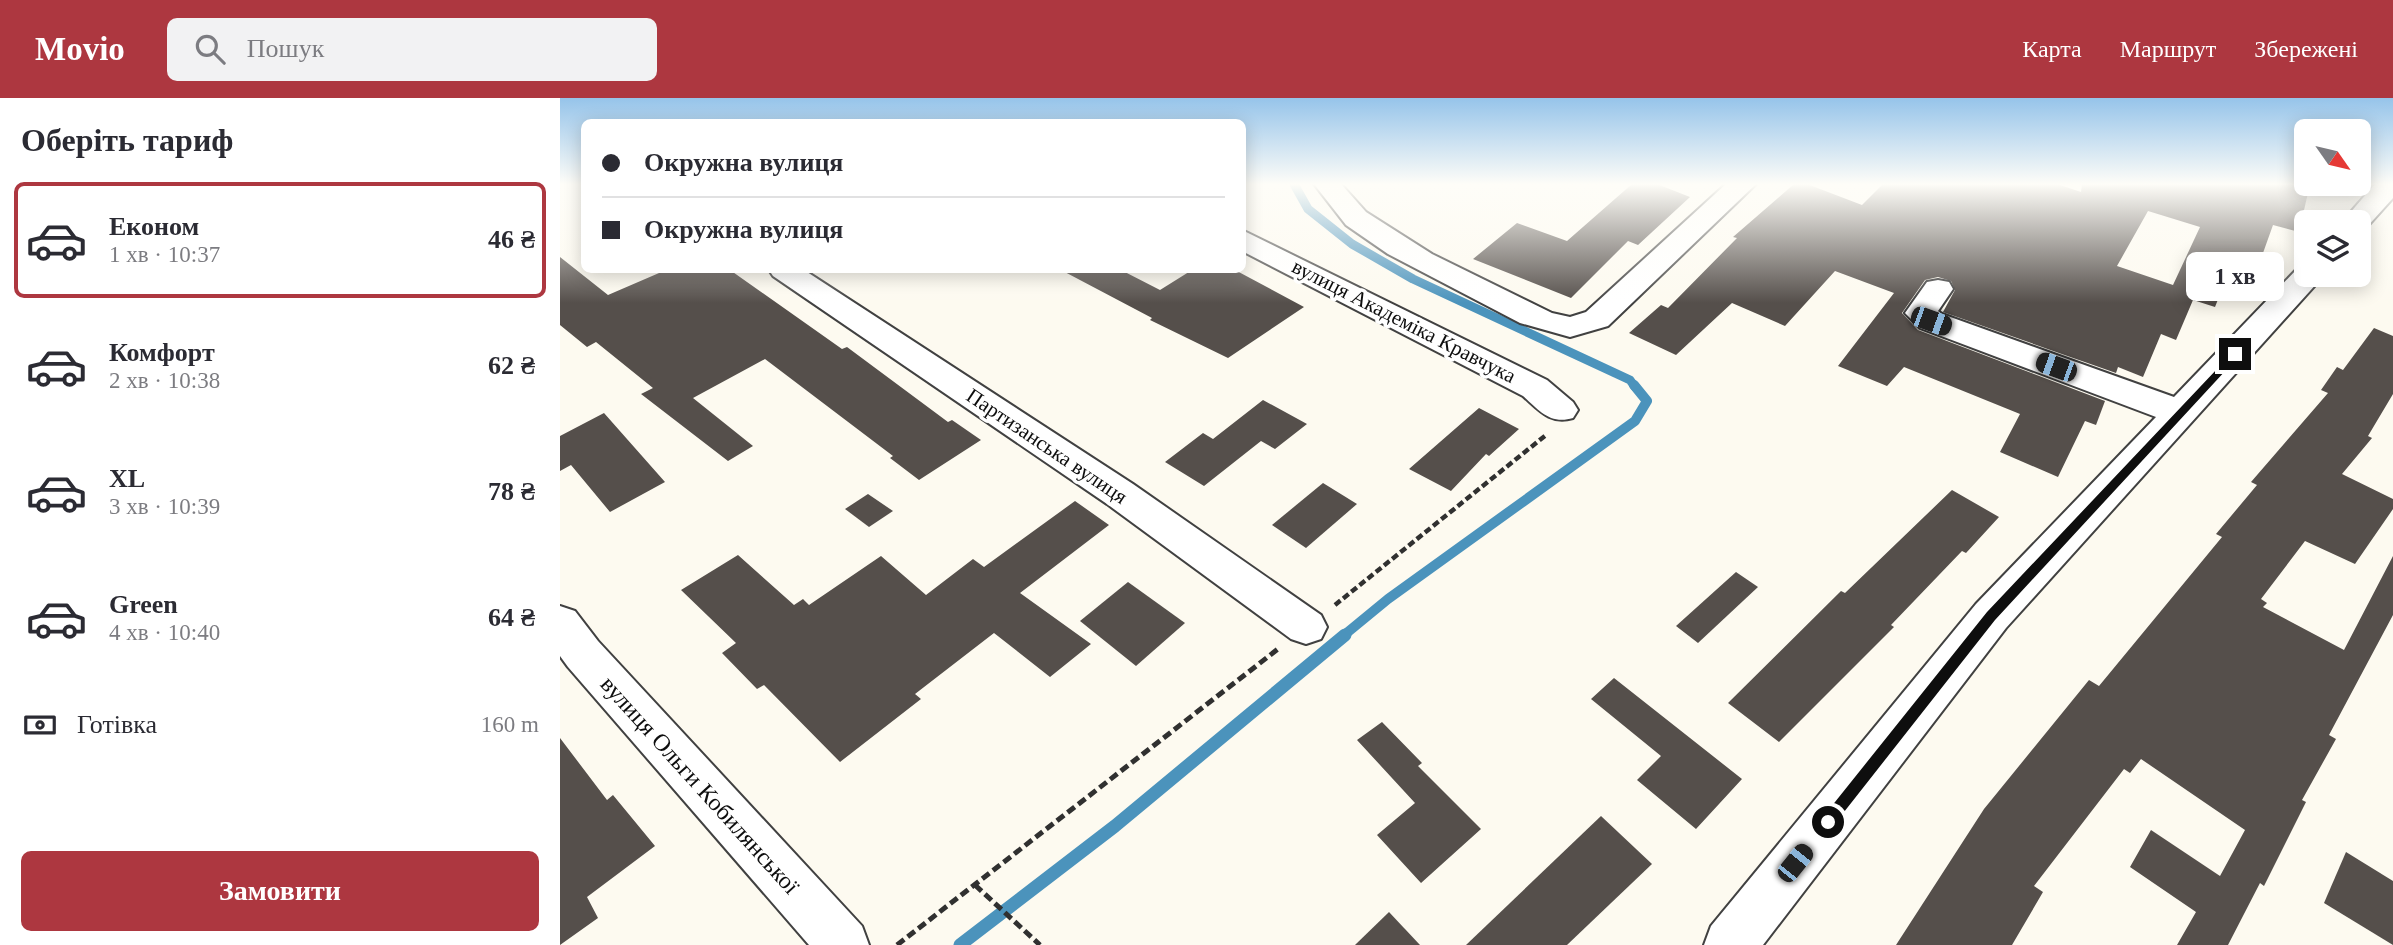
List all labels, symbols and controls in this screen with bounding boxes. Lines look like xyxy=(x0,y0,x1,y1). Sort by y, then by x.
search box xyxy=(167,18,657,81)
icon: search xyxy=(191,30,229,68)
text: Movio xyxy=(35,31,125,67)
text: Пошук xyxy=(247,34,324,63)
text: Карта xyxy=(2022,36,2082,62)
text: Маршрут xyxy=(2120,36,2216,62)
text: Збережені xyxy=(2254,36,2358,62)
north arrow xyxy=(2294,119,2371,196)
map controls xyxy=(2294,119,2371,287)
text: Оберіть тариф xyxy=(21,122,233,158)
text: Окружна вулиця xyxy=(644,148,843,177)
icon: car xyxy=(25,209,88,272)
button: layers xyxy=(2294,210,2371,287)
text: Економ xyxy=(109,212,199,241)
text: Окружна вулиця xyxy=(644,215,843,244)
text: 46 ₴ xyxy=(488,225,535,254)
text: 1 хв · 10:37 xyxy=(109,242,220,267)
callout: 1 хв xyxy=(2186,252,2284,302)
street label: вулиця Академіка Кравчука xyxy=(1288,254,1520,388)
text: 1 хв xyxy=(2214,264,2256,289)
car xyxy=(1908,304,1955,338)
icon: car xyxy=(25,335,88,398)
text: Комфорт xyxy=(109,338,215,367)
route end xyxy=(2219,338,2251,370)
car xyxy=(2033,350,2080,384)
text: 62 ₴ xyxy=(488,351,535,380)
text: 2 хв · 10:38 xyxy=(109,368,220,393)
street label: Партизанська вулиця xyxy=(962,383,1132,509)
icon: car xyxy=(25,461,88,524)
text: XL xyxy=(109,464,145,493)
text: 78 ₴ xyxy=(488,477,535,506)
text: 3 хв · 10:39 xyxy=(109,494,220,519)
icon: car xyxy=(25,587,88,650)
text: Green xyxy=(109,590,178,619)
text: 64 ₴ xyxy=(488,603,535,632)
text: 4 хв · 10:40 xyxy=(109,620,220,645)
street label: вулиця Ольги Кобилянської xyxy=(595,671,805,899)
icon: cash xyxy=(21,706,59,744)
text: Готівка xyxy=(77,710,157,739)
text: 160 m xyxy=(481,712,539,737)
route start xyxy=(1812,806,1844,838)
car xyxy=(1774,840,1817,886)
button: Замовити xyxy=(21,851,539,931)

